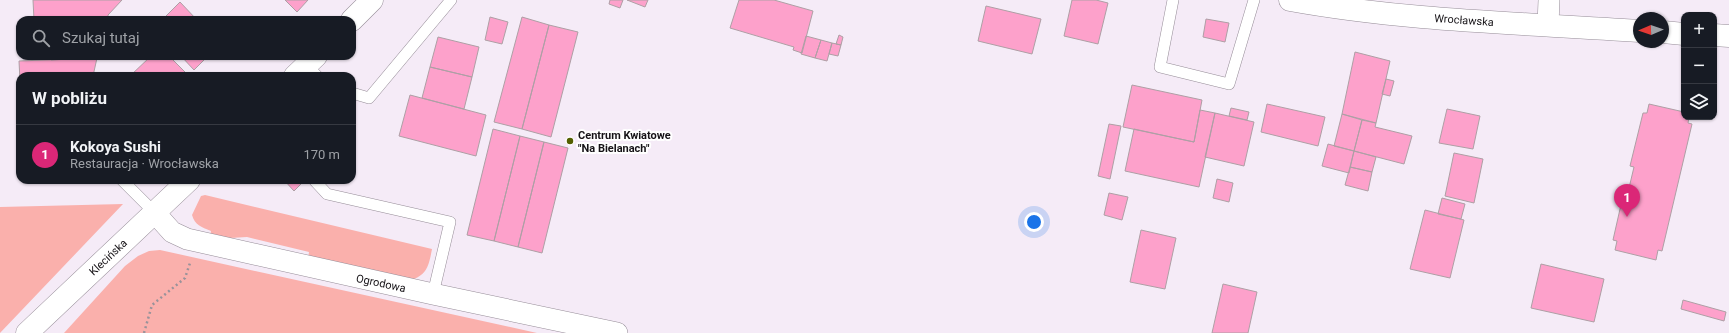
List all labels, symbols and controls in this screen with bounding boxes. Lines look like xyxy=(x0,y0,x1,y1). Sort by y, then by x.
street label: Wrocławska xyxy=(1434,12,1494,29)
north arrow xyxy=(1633,12,1669,48)
map controls xyxy=(1681,12,1717,120)
button: + xyxy=(1681,12,1717,48)
search box xyxy=(16,16,356,60)
icon: search xyxy=(30,27,52,49)
text: Szukaj tutaj xyxy=(62,29,140,47)
button: − xyxy=(1681,48,1717,84)
button: layers xyxy=(1681,84,1717,120)
text: W pobliżu xyxy=(32,88,107,108)
place label: Centrum Kwiatowe "Na Bielanach" xyxy=(578,129,671,155)
marker: Centrum Kwiatowe "Na Bielanach" xyxy=(565,136,575,146)
text: Kokoya Sushi xyxy=(70,138,161,156)
text: 1 xyxy=(41,147,49,162)
text: 170 m xyxy=(303,147,340,162)
text: Restauracja · Wrocławska xyxy=(70,156,219,171)
pin: 1 xyxy=(1614,184,1640,217)
your location xyxy=(1024,212,1044,232)
street label: Klecińska xyxy=(87,237,130,278)
street label: Ogrodowa xyxy=(355,272,407,295)

